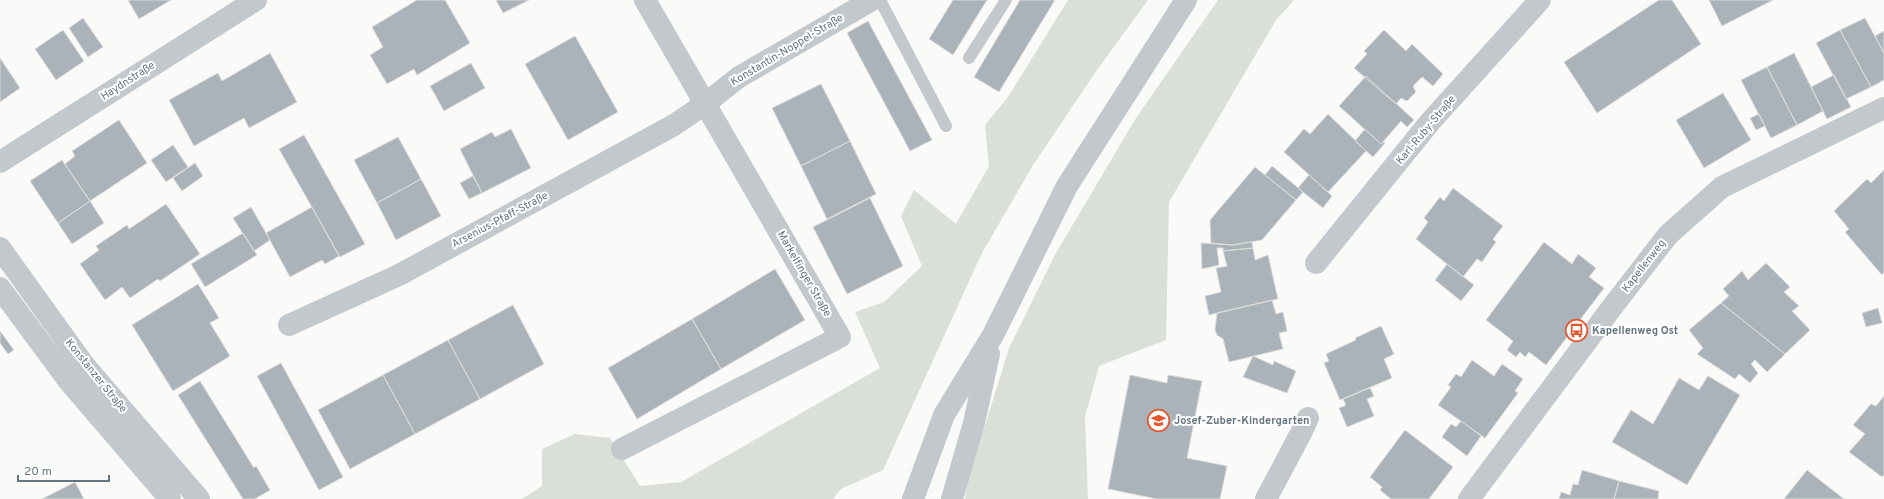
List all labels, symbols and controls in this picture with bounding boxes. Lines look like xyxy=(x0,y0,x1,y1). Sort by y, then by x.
street label: Konstantin-Noppel-Straße xyxy=(728,11,846,89)
street label: Haydnstraße xyxy=(98,58,158,104)
street label: Karl-Ruby-Straße xyxy=(1393,93,1459,167)
street label: Arsenius-Pfaff-Straße xyxy=(449,189,551,251)
street label: Markelfinger Straße xyxy=(774,229,834,320)
street label: Kapellenweg xyxy=(1619,237,1669,295)
bus stop icon: Kapellenweg Ost xyxy=(1564,318,1590,344)
place label: Kapellenweg Ost xyxy=(1592,324,1678,338)
street label: Konstanzer Straße xyxy=(62,336,130,416)
school or university icon: Josef-Zuber-Kindergarten xyxy=(1145,408,1171,434)
place label: Josef-Zuber-Kindergarten xyxy=(1174,414,1310,428)
scale bar xyxy=(18,457,109,483)
text: 20 m xyxy=(24,464,52,480)

